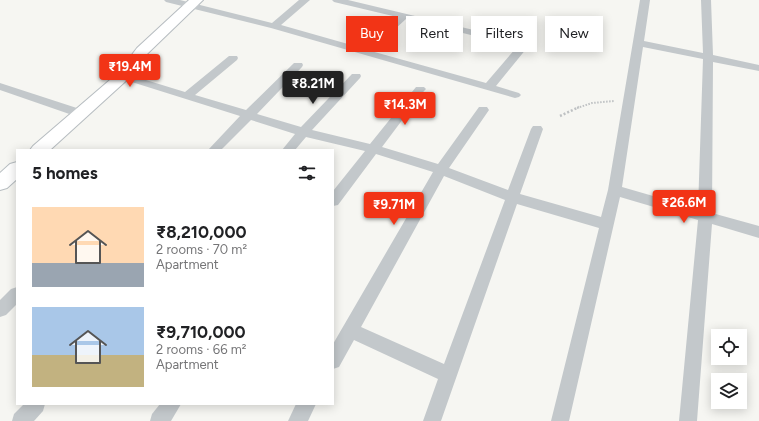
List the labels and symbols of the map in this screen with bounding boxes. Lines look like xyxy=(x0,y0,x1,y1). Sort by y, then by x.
pin: ₹19.4M xyxy=(97,54,163,88)
pin: ₹8.21M xyxy=(280,71,346,105)
pin: ₹14.3M xyxy=(372,92,438,126)
pin: ₹26.6M xyxy=(651,190,717,224)
pin: ₹9.71M xyxy=(361,192,427,226)

